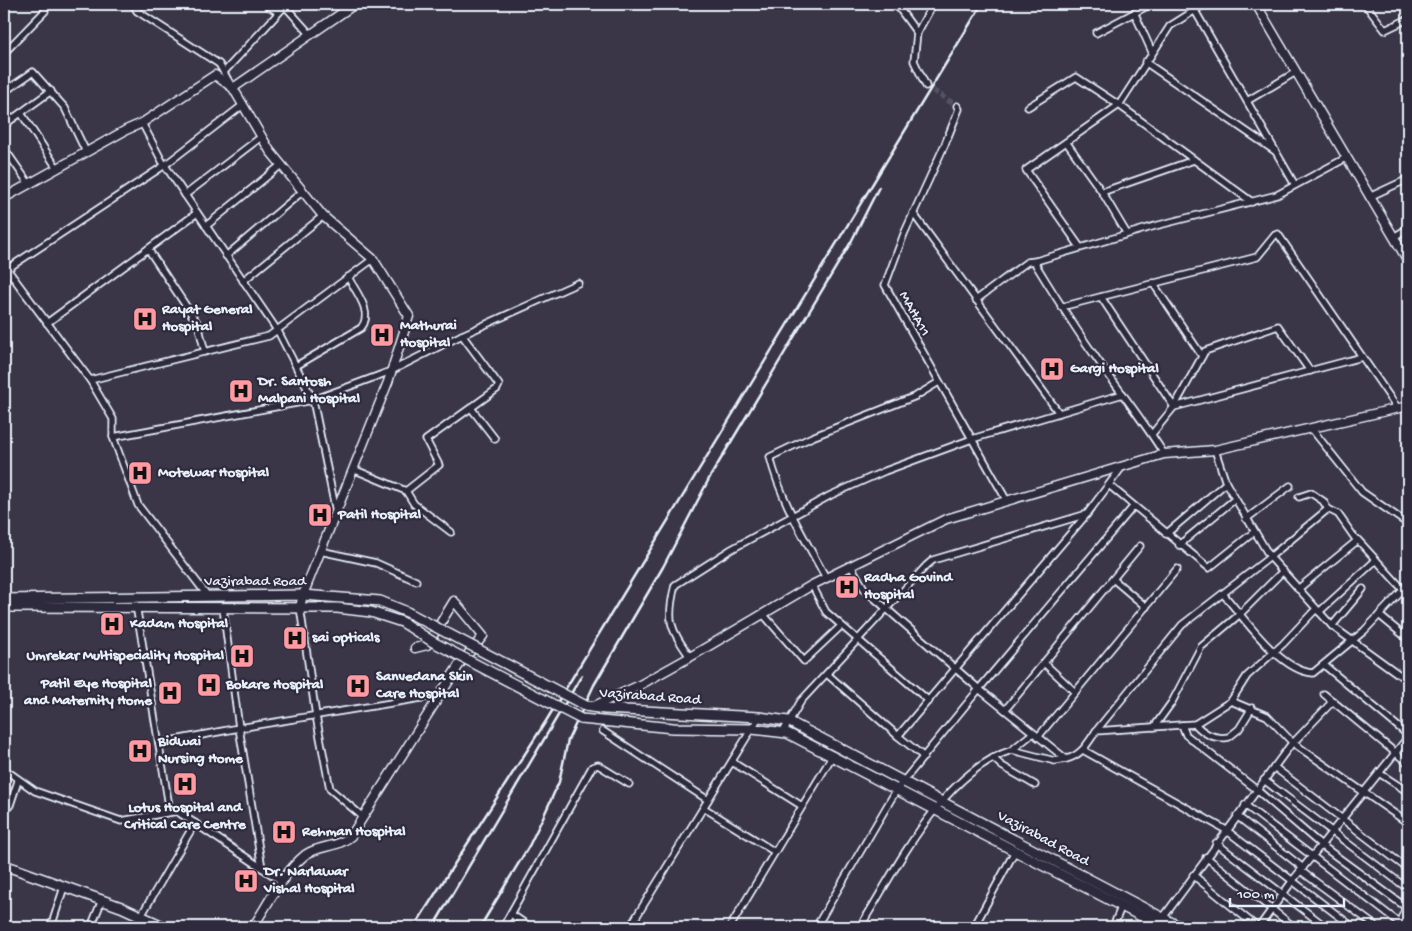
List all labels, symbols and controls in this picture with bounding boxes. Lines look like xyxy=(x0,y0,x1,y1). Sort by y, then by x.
street label: MAHA11 xyxy=(894,288,934,340)
place label: Rayat General Hospital xyxy=(161,301,253,336)
hospital icon: Rayat General Hospital xyxy=(132,306,158,332)
place label: Mathurai Hospital xyxy=(400,317,457,352)
hospital icon: Mathurai Hospital xyxy=(369,322,395,348)
hospital icon: Gargi Hospital xyxy=(1039,356,1065,382)
place label: Gargi Hospital xyxy=(1070,360,1159,378)
place label: Dr. Santosh Malpani Hospital xyxy=(256,373,361,408)
hospital icon: Dr. Santosh Malpani Hospital xyxy=(228,378,254,404)
hospital icon: Motewar Hospital xyxy=(127,460,153,486)
place label: Motewar Hospital xyxy=(158,464,270,482)
hospital icon: Patil Hospital xyxy=(307,502,333,528)
place label: Patil Hospital xyxy=(337,506,422,524)
place label: Radha Govind Hospital xyxy=(863,569,954,604)
street label: Vazirabad Road xyxy=(203,573,307,591)
hospital icon: Radha Govind Hospital xyxy=(834,574,860,600)
hospital icon: Kadam Hospital xyxy=(99,611,125,637)
place label: Kadam Hospital xyxy=(129,615,229,633)
hospital icon: sai opticals xyxy=(282,625,308,651)
place label: sai opticals xyxy=(312,629,381,647)
hospital icon: Umrekar Multispeciality Hospital xyxy=(229,643,255,669)
place label: Umrekar Multispeciality Hospital xyxy=(26,647,225,665)
place label: Sanvedana Skin Care Hospital xyxy=(375,668,474,703)
hospital icon: Bokare Hospital xyxy=(196,672,222,698)
hospital icon: Sanvedana Skin Care Hospital xyxy=(345,673,371,699)
place label: Patil Eye Hospital and Maternity Home xyxy=(23,675,153,710)
place label: Bokare Hospital xyxy=(225,676,324,694)
hospital icon: Patil Eye Hospital and Maternity Home xyxy=(157,680,183,706)
street label: Vazirabad Road xyxy=(598,684,702,710)
place label: Bidwai Nursing Home xyxy=(157,733,244,768)
hospital icon: Bidwai Nursing Home xyxy=(127,738,153,764)
hospital icon: Lotus Hospital and Critical Care Centre xyxy=(172,771,198,797)
place label: Lotus Hospital and Critical Care Centre xyxy=(123,799,247,834)
street label: Vazirabad Road xyxy=(993,807,1093,871)
hospital icon: Rehman Hospital xyxy=(271,819,297,845)
place label: Rehman Hospital xyxy=(301,823,406,841)
place label: Dr. Narlawar Vishal Hospital xyxy=(262,863,355,898)
hospital icon: Dr. Narlawar Vishal Hospital xyxy=(233,868,259,894)
scale bar xyxy=(1230,876,1343,908)
text: 100 m xyxy=(1236,886,1275,904)

